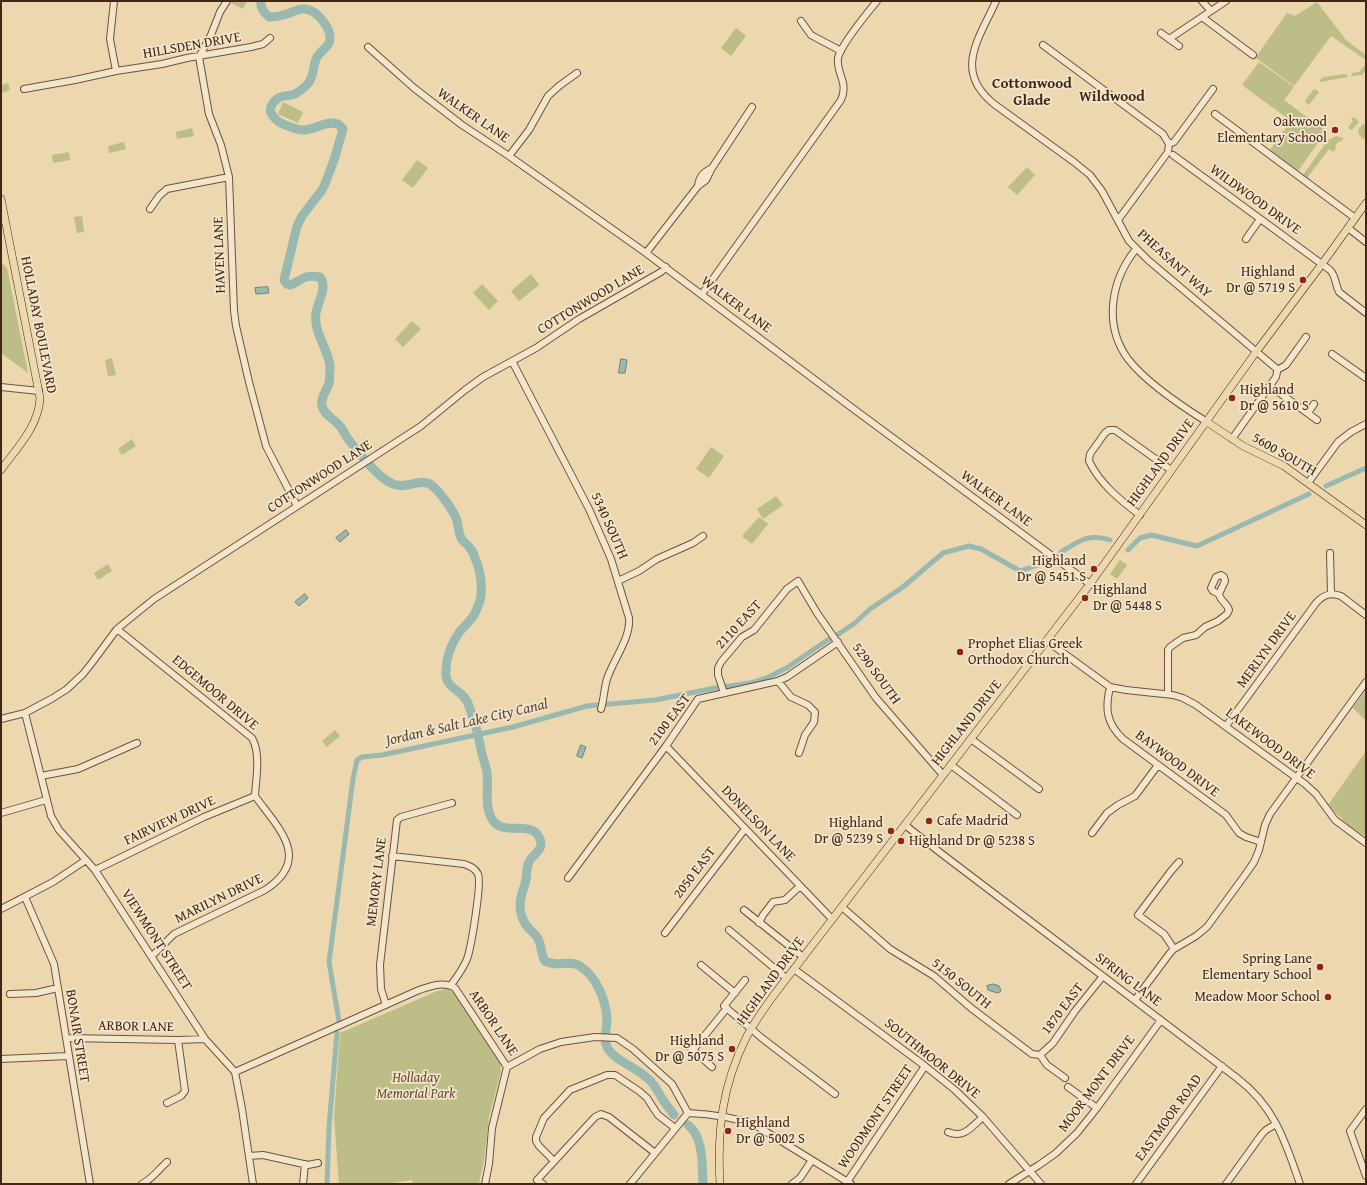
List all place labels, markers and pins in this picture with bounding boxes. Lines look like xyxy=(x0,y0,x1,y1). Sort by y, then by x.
place label: Oakwood Elementary School xyxy=(1217,114,1327,146)
marker: Oakwood Elementary School xyxy=(1330,125,1340,135)
place label: Highland Dr @ 5719 S xyxy=(1226,264,1295,296)
marker: Highland Dr @ 5719 S xyxy=(1298,275,1308,285)
place label: Highland Dr @ 5610 S xyxy=(1240,382,1309,414)
marker: Highland Dr @ 5610 S xyxy=(1227,393,1237,403)
place label: Highland Dr @ 5451 S xyxy=(1017,553,1086,586)
marker: Highland Dr @ 5451 S xyxy=(1089,564,1099,574)
place label: Highland Dr @ 5448 S xyxy=(1093,582,1162,614)
marker: Highland Dr @ 5448 S xyxy=(1080,593,1090,603)
place label: Prophet Elias Greek Orthodox Church xyxy=(968,636,1082,668)
marker: Prophet Elias Greek Orthodox Church xyxy=(955,647,965,657)
place label: Cafe Madrid xyxy=(937,813,1008,829)
place label: Highland Dr @ 5239 S xyxy=(814,815,883,848)
marker: Cafe Madrid xyxy=(924,816,934,826)
marker: Highland Dr @ 5239 S xyxy=(886,826,896,836)
place label: Highland Dr @ 5238 S xyxy=(909,833,1035,849)
marker: Highland Dr @ 5238 S xyxy=(896,836,906,846)
place label: Spring Lane Elementary School xyxy=(1202,951,1312,984)
marker: Spring Lane Elementary School xyxy=(1315,962,1325,972)
place label: Meadow Moor School xyxy=(1194,989,1320,1005)
marker: Meadow Moor School xyxy=(1323,992,1333,1002)
place label: Highland Dr @ 5075 S xyxy=(655,1033,724,1066)
marker: Highland Dr @ 5075 S xyxy=(727,1044,737,1054)
place label: Highland Dr @ 5002 S xyxy=(736,1115,805,1148)
marker: Highland Dr @ 5002 S xyxy=(723,1126,733,1136)

